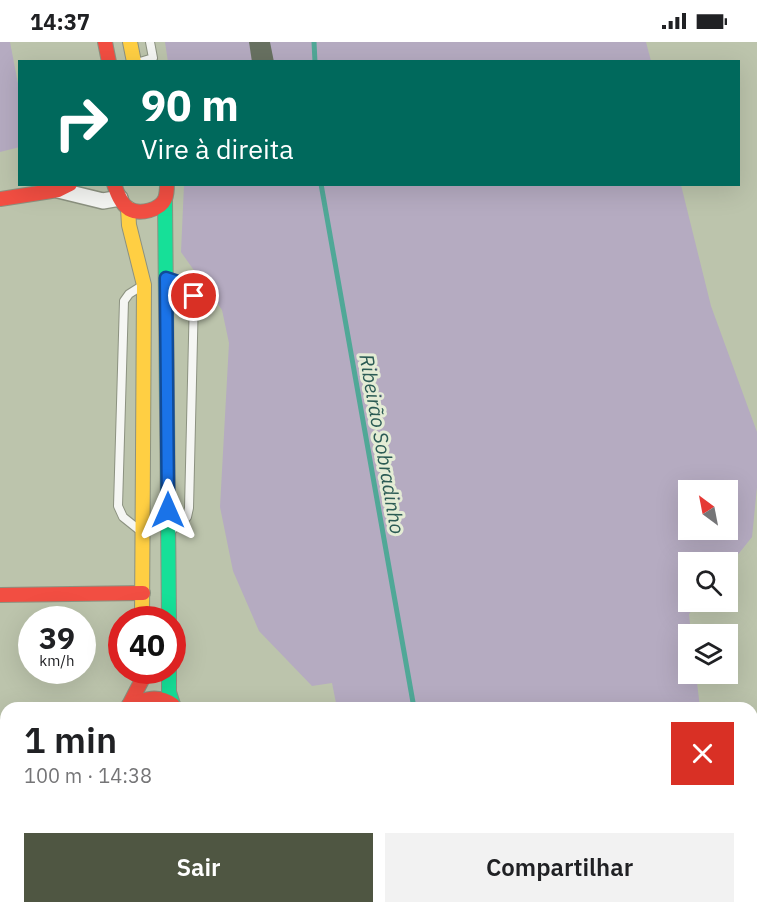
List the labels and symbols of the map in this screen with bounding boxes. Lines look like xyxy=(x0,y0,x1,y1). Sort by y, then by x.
pin xyxy=(168,270,219,321)
water label: Ribeirão Sobradinho xyxy=(353,352,412,536)
position arrow xyxy=(136,478,200,542)
north arrow xyxy=(678,480,738,540)
speed limit sign: 40 xyxy=(108,606,186,684)

